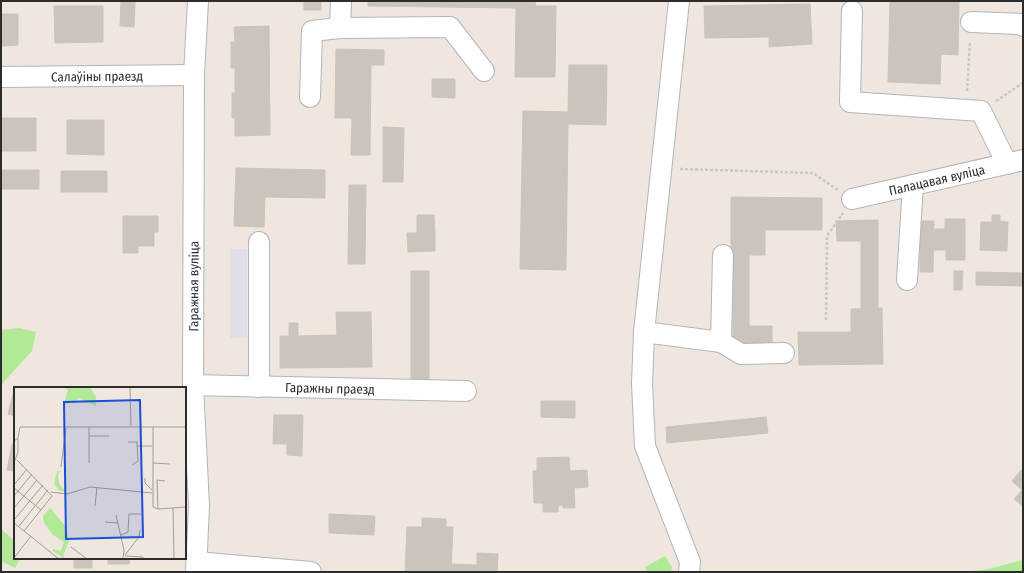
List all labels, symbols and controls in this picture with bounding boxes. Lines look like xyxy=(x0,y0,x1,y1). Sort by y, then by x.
street label: Салаўіны праезд xyxy=(51,69,143,84)
street label: Палацавая вуліца xyxy=(887,162,986,198)
street label: Гаражная вуліца xyxy=(186,241,201,332)
street label: Гаражны праезд xyxy=(285,380,375,397)
inset map xyxy=(14,387,186,559)

